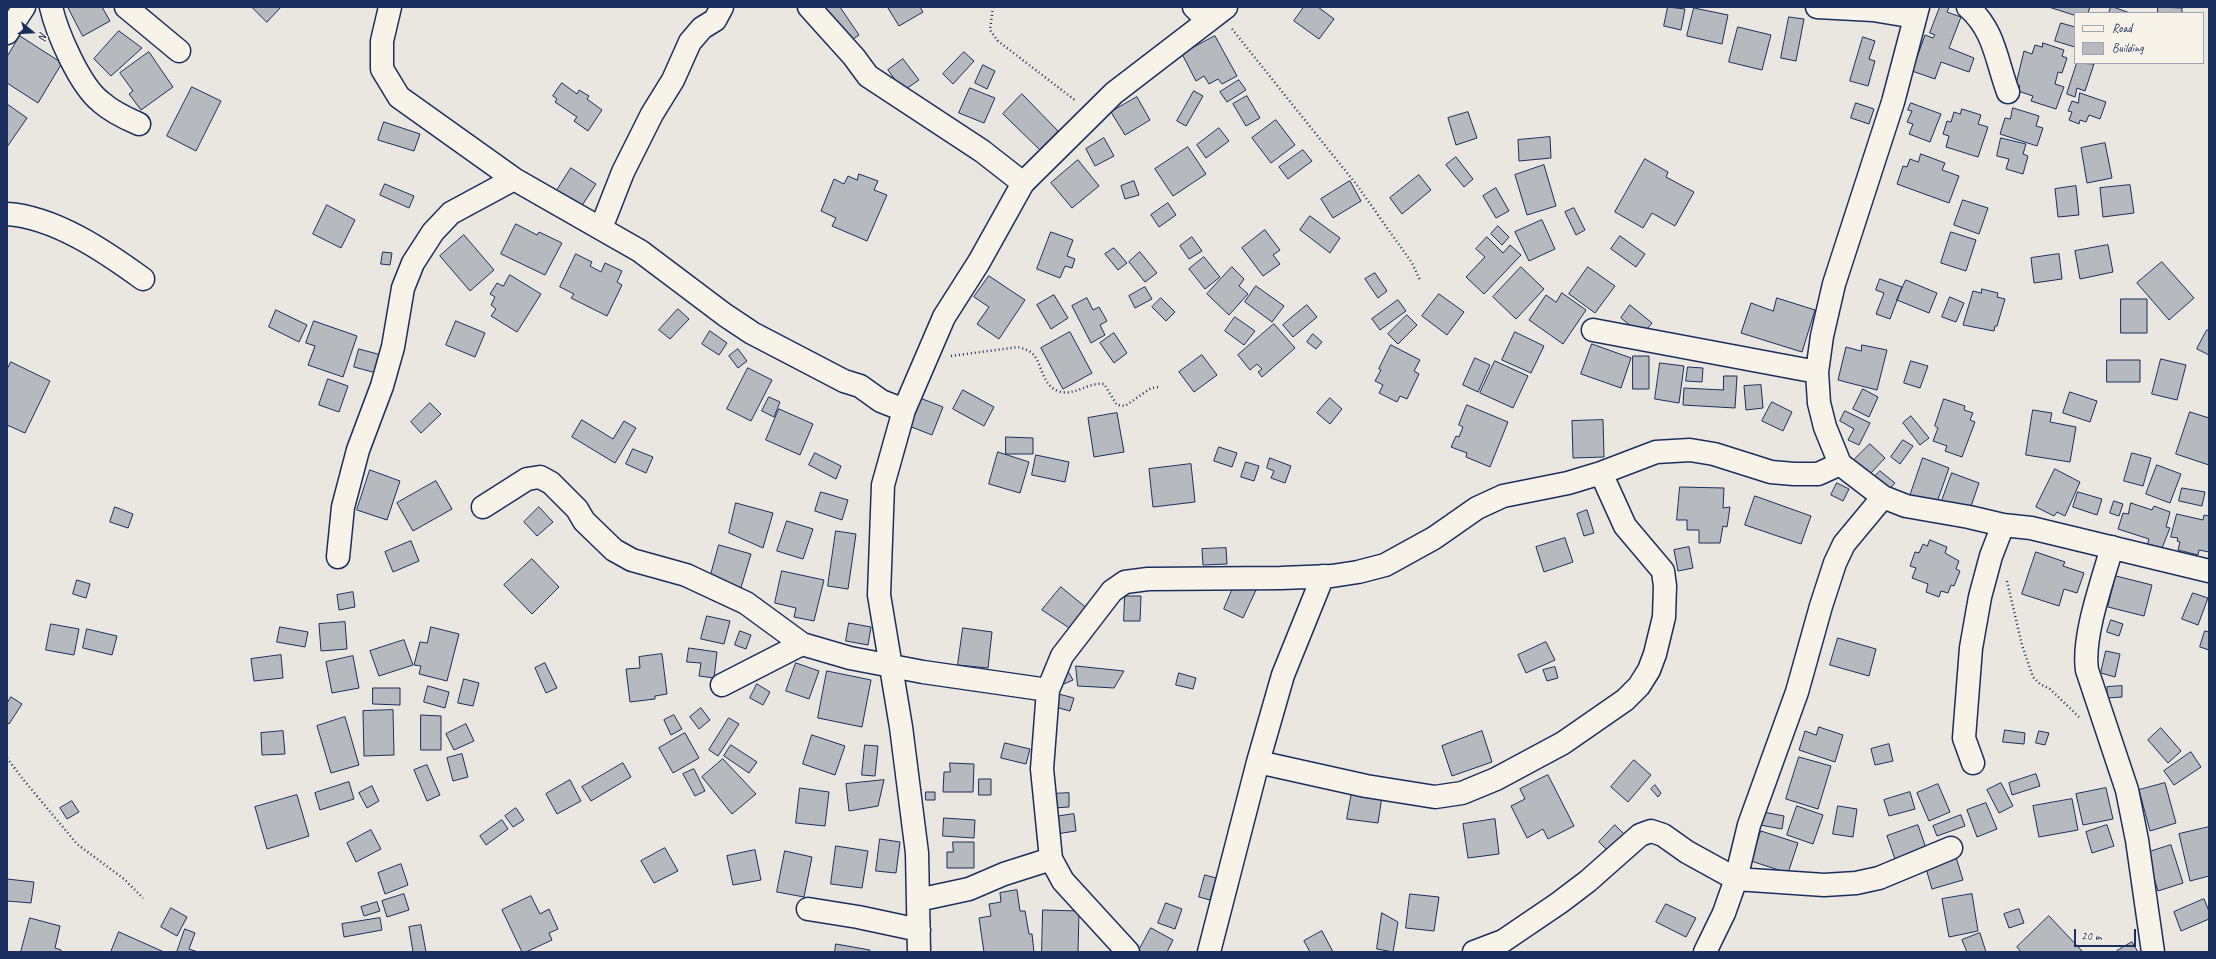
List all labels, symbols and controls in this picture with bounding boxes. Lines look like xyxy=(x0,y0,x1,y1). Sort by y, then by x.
north arrow xyxy=(12,12,52,52)
legend xyxy=(2074,12,2204,64)
text: Road xyxy=(2112,20,2132,36)
text: N xyxy=(36,30,51,41)
text: Building xyxy=(2112,40,2144,56)
scale bar xyxy=(2076,921,2138,947)
text: 20 m xyxy=(2081,928,2101,944)

